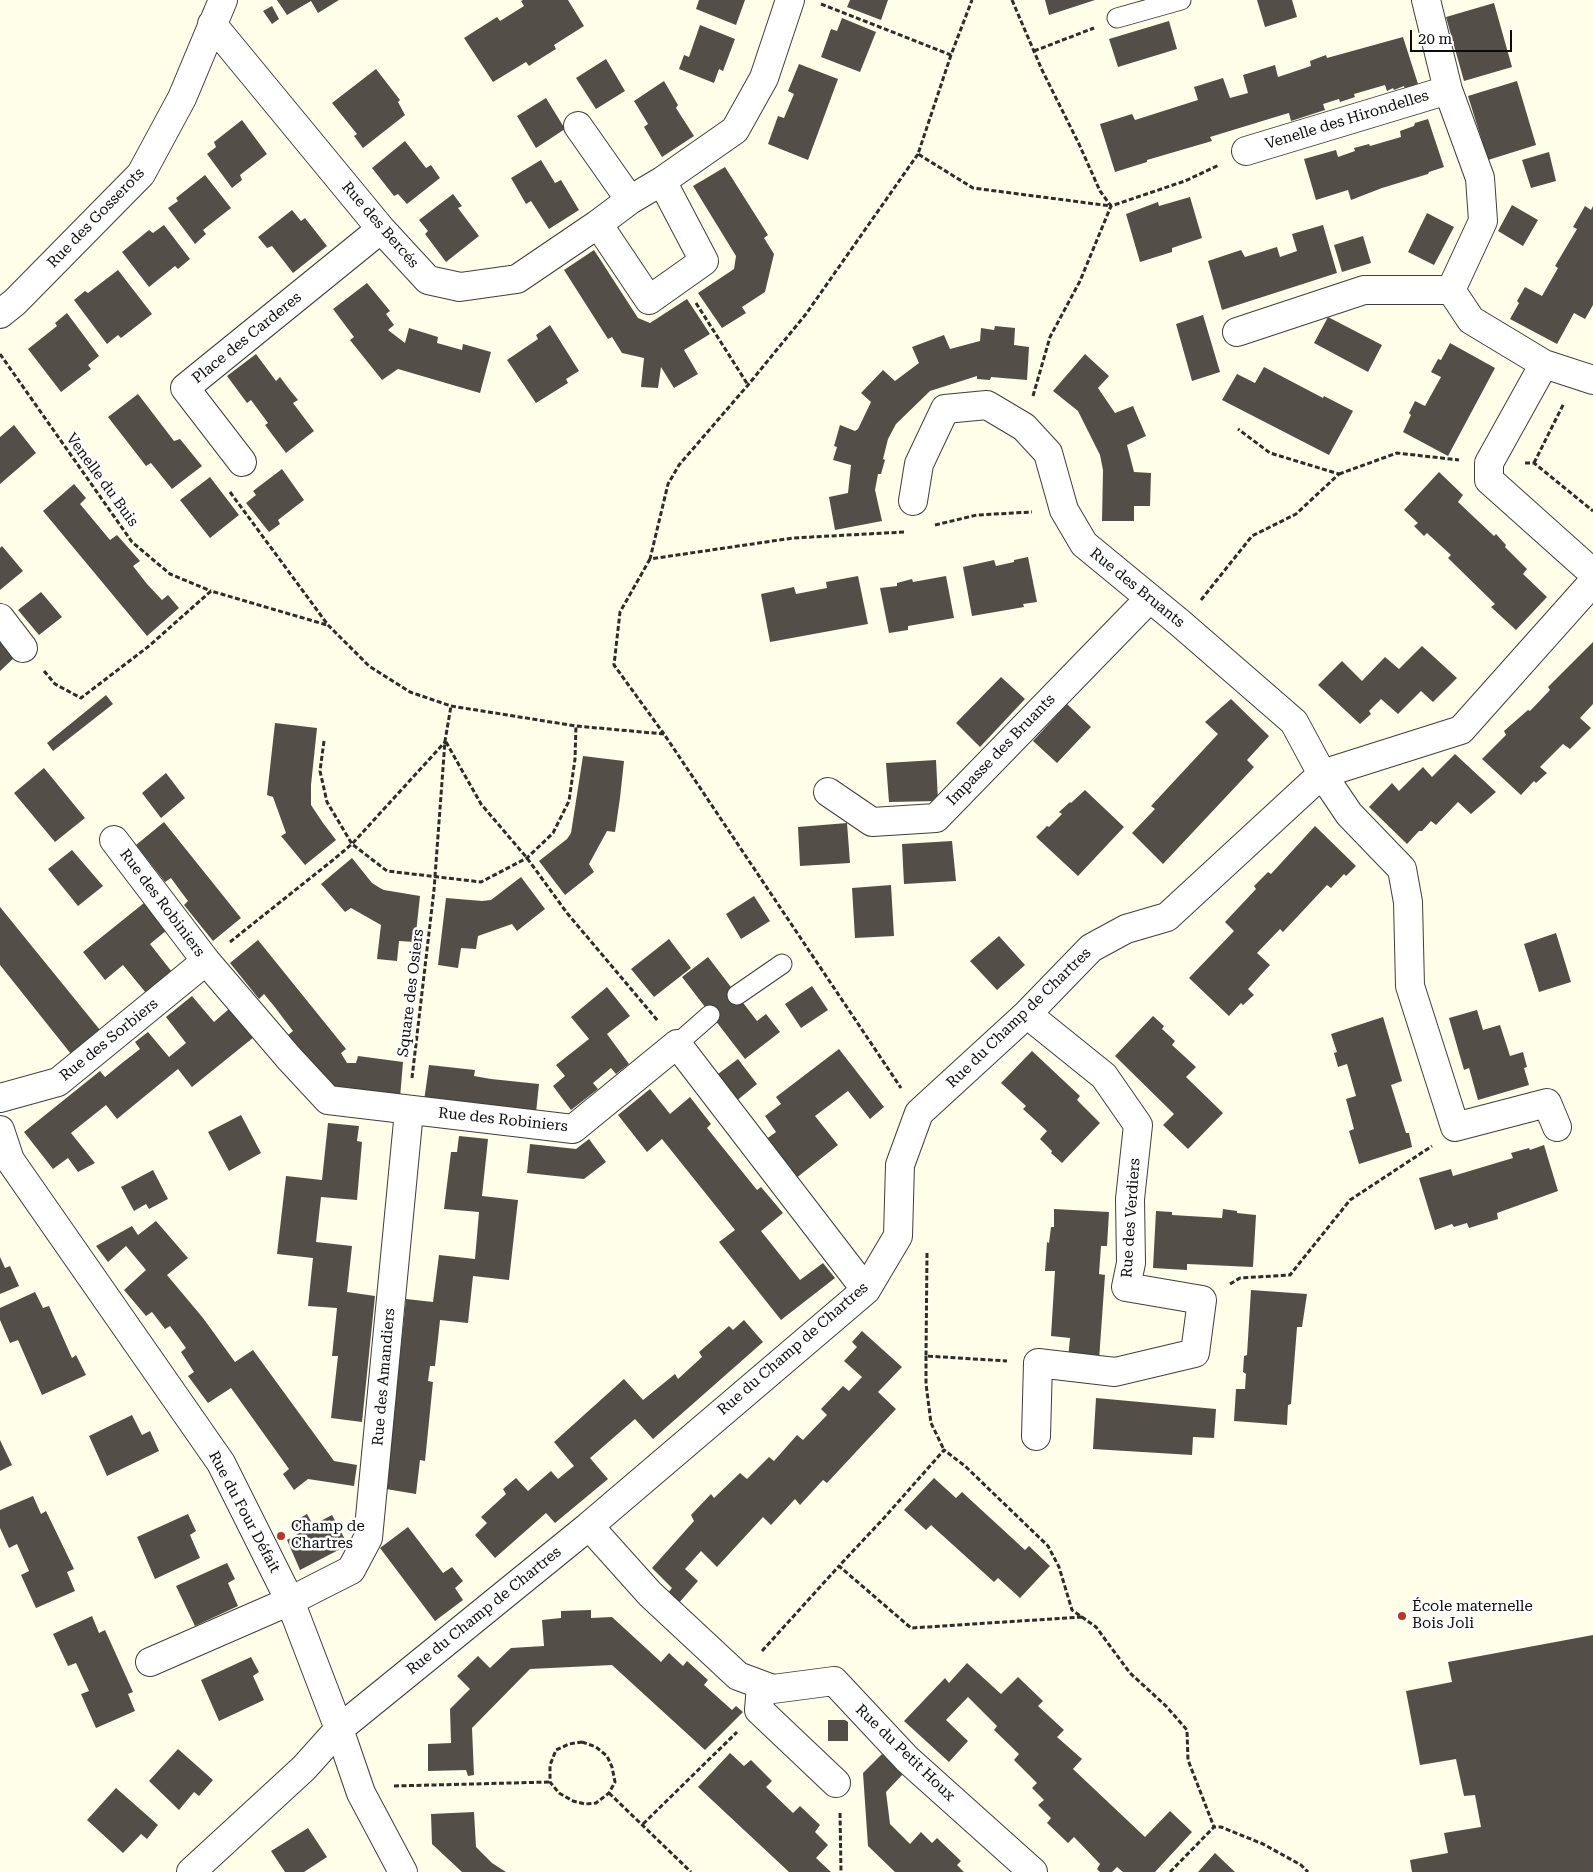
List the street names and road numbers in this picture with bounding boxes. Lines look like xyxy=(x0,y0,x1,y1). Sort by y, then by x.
street label: Venelle des Hirondelles xyxy=(1263,87,1431,153)
street label: Rue des Gosserots xyxy=(44,164,148,272)
street label: Rue des Bercés xyxy=(338,178,422,272)
street label: Place des Carderes xyxy=(189,288,305,388)
street label: Venelle du Buis xyxy=(62,430,142,530)
street label: Rue des Bruants xyxy=(1086,544,1188,632)
street label: Impasse des Bruants xyxy=(943,690,1059,810)
street label: Rue des Robiniers xyxy=(116,846,208,960)
street label: Square des Osiers xyxy=(394,928,428,1058)
street label: Rue du Champ de Chartres xyxy=(943,944,1095,1092)
street label: Rue des Sorbiers xyxy=(56,995,162,1085)
street label: Rue des Robiniers xyxy=(437,1104,569,1136)
street label: Rue des Verdiers xyxy=(1118,1157,1144,1279)
street label: Rue du Champ de Chartres xyxy=(714,1279,872,1419)
street label: Rue des Amandiers xyxy=(369,1307,399,1447)
street label: Rue du Four Défait xyxy=(204,1448,284,1576)
street label: Rue du Champ de Chartres xyxy=(403,1543,565,1679)
street label: Rue du Petit Houx xyxy=(852,1701,958,1805)

